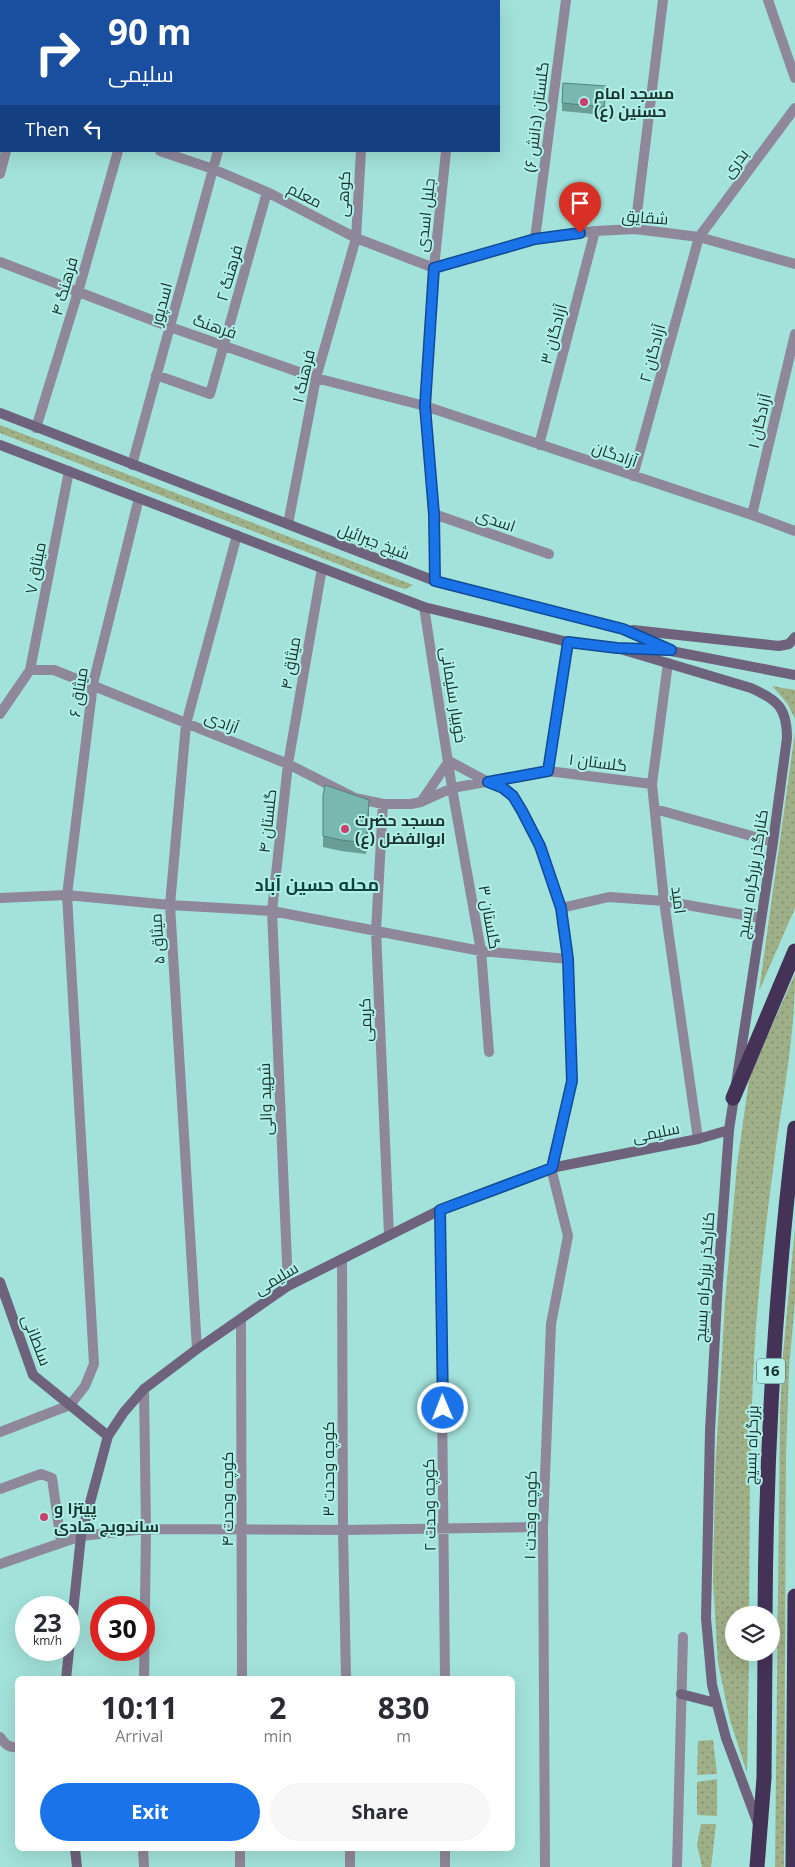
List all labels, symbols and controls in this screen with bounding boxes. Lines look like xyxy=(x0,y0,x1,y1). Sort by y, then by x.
text: 90 m xyxy=(108,8,191,55)
icon: right xyxy=(25,20,90,85)
text: سلیمی xyxy=(108,58,174,88)
street label: گلستان (دانش ۶) xyxy=(518,60,554,174)
place label: مسجد امام حسنین (ع) xyxy=(594,82,674,122)
marker: مسجد امام حسنین (ع) xyxy=(578,96,590,108)
icon: left xyxy=(79,115,107,143)
text: Then xyxy=(25,116,69,142)
street label: بدری xyxy=(717,144,753,182)
street label: کوهی xyxy=(331,170,355,218)
street label: معلم xyxy=(284,177,326,214)
street label: جلیل اسدی xyxy=(410,177,440,253)
pin xyxy=(559,182,601,233)
icon: arrive xyxy=(566,189,594,217)
street label: شقایق xyxy=(621,204,669,230)
street label: فرهنگ ۲ xyxy=(210,242,248,304)
street label: فرهنگ ۴ xyxy=(45,254,83,318)
street label: اسدپور xyxy=(144,280,178,329)
street label: آزادگان ۳ xyxy=(534,301,572,367)
street label: فرهنگ xyxy=(190,308,240,344)
street label: آزادگان ۲ xyxy=(634,321,670,385)
street label: فرهنگ ۱ xyxy=(286,347,320,405)
street label: آزادگان ۱ xyxy=(742,391,776,451)
street label: آزادگان xyxy=(589,436,641,472)
street label: اسدی xyxy=(473,503,519,537)
street label: شیخ جبرائیل xyxy=(335,517,413,566)
street label: میثاق ۷ xyxy=(19,540,51,596)
street label: میثاق ۴ xyxy=(275,635,305,691)
street label: خوبیار سلیمانی xyxy=(436,645,472,745)
street label: میثاق ۶ xyxy=(63,666,93,718)
street label: آزادی xyxy=(202,705,243,739)
street label: گلستان ۱ xyxy=(568,748,628,776)
street label: گلستان ۴ xyxy=(253,788,281,854)
street label: کنارگذر بزرگراه بسیج xyxy=(731,808,774,940)
place label: مسجد حضرت ابوالفضل (ع) xyxy=(355,809,446,849)
marker: مسجد حضرت ابوالفضل (ع) xyxy=(339,823,351,835)
district label: محله حسین آباد xyxy=(255,872,379,896)
street label: گلستان ۳ xyxy=(474,883,506,951)
street label: امید xyxy=(666,885,692,915)
street label: میثاق ۵ xyxy=(144,913,170,965)
street label: کریمی xyxy=(353,998,377,1042)
street label: شهید والی xyxy=(253,1062,277,1136)
street label: سلیمی xyxy=(630,1117,682,1147)
street label: کنارگذر بزرگراه بسیج xyxy=(688,1211,721,1343)
street label: سلیمی xyxy=(250,1256,302,1300)
street label: سلطانی xyxy=(17,1311,57,1369)
road number: 16 xyxy=(757,1358,785,1384)
position arrow xyxy=(416,1381,468,1433)
street label: بزرگراه بسیج xyxy=(739,1405,764,1485)
street label: کوچه وحدت ۳ xyxy=(317,1421,340,1517)
street label: کوچه وحدت ۴ xyxy=(216,1451,239,1547)
street label: کوچه وحدت ۲ xyxy=(417,1458,442,1552)
street label: کوچه وحدت ۱ xyxy=(518,1470,543,1560)
place label: پیتزا و ساندویچ هادی xyxy=(54,1497,159,1537)
marker: پیتزا و ساندویچ هادی xyxy=(38,1511,50,1523)
speed limit sign: 30 xyxy=(90,1596,155,1661)
text: 23 xyxy=(33,1605,62,1639)
map controls xyxy=(725,1606,780,1661)
button: layers xyxy=(725,1606,780,1661)
text: km/h xyxy=(33,1632,62,1649)
text: 10:11 xyxy=(101,1687,178,1728)
text: 2 xyxy=(269,1687,286,1728)
text: 830 xyxy=(378,1687,429,1728)
text: Arrival xyxy=(115,1725,163,1747)
text: min xyxy=(264,1725,292,1747)
text: m xyxy=(396,1725,411,1747)
button: Exit xyxy=(40,1783,260,1841)
button: Share xyxy=(270,1783,490,1841)

